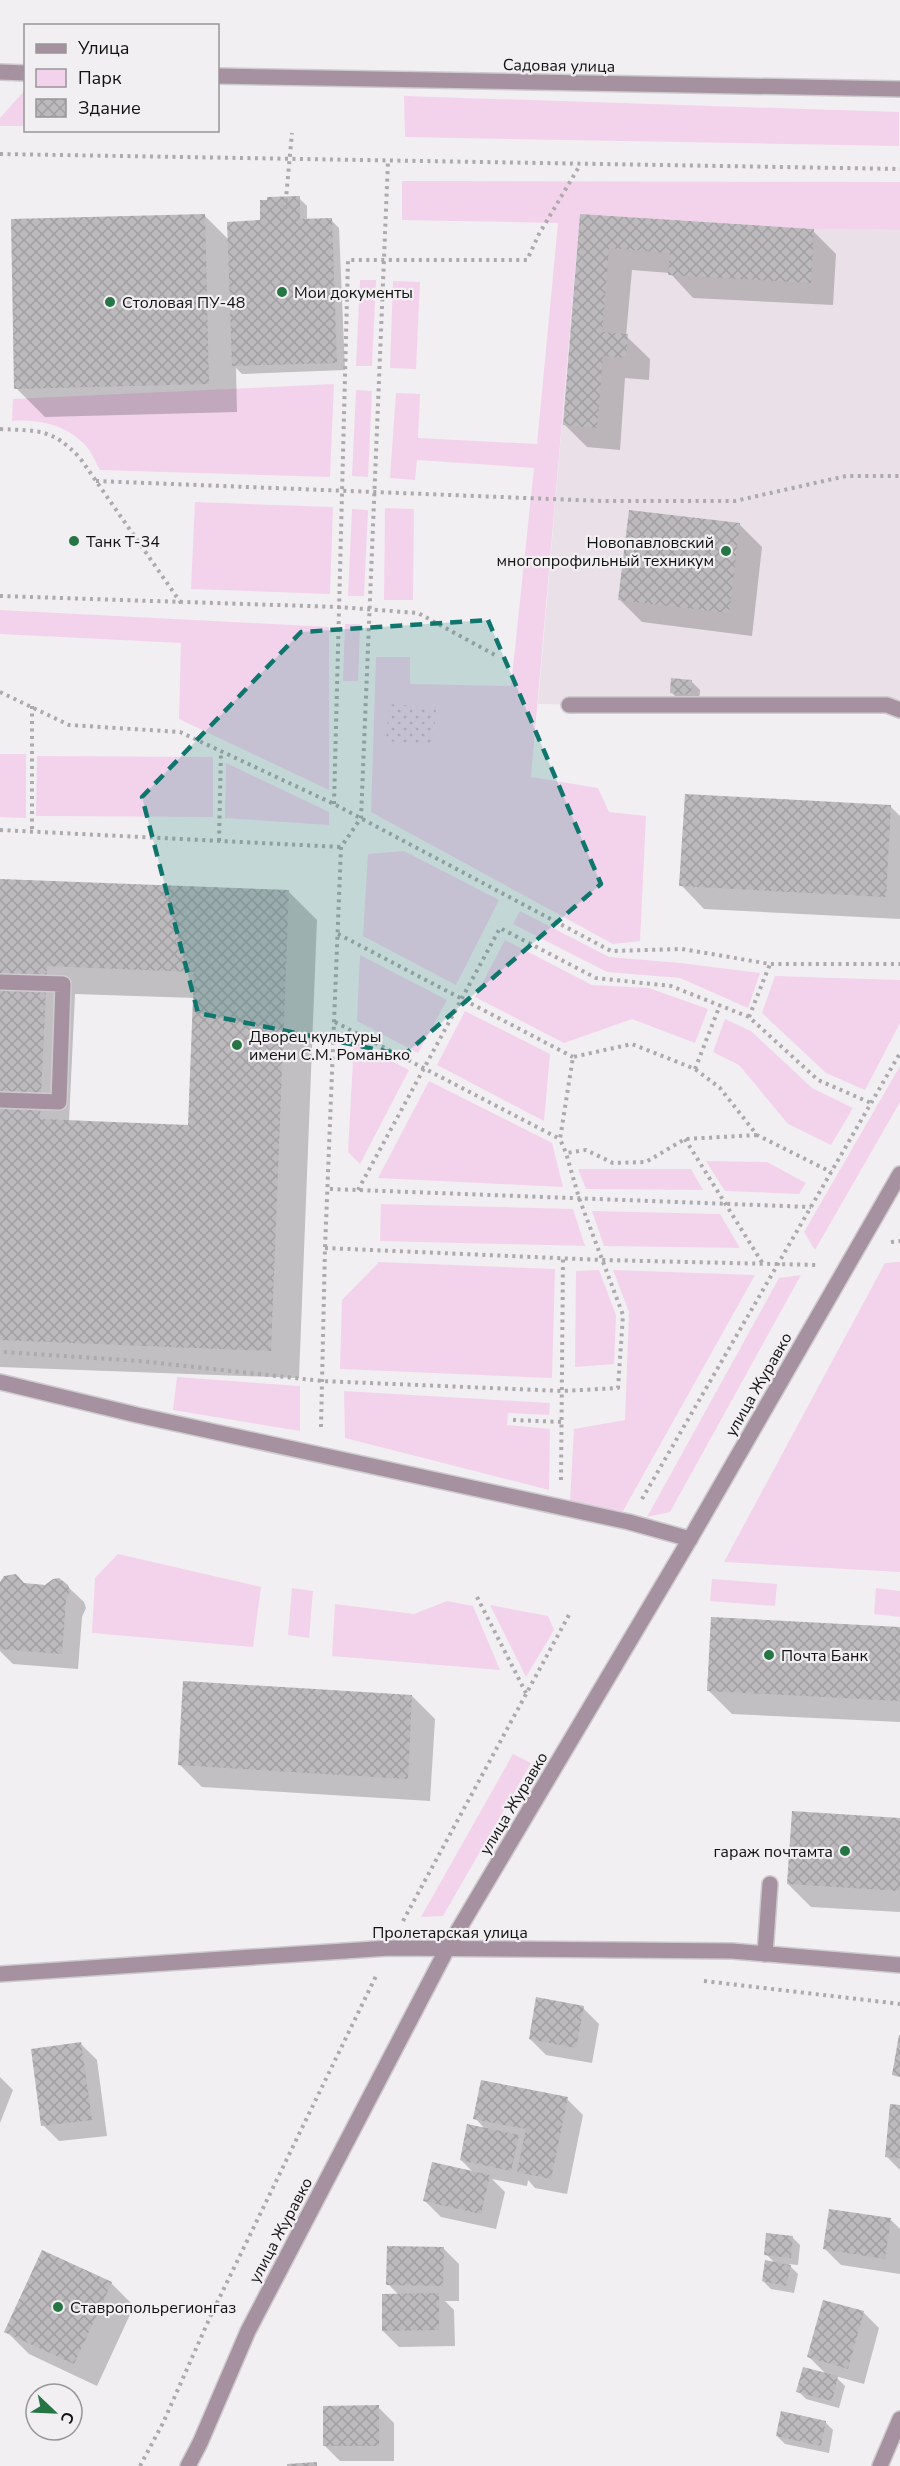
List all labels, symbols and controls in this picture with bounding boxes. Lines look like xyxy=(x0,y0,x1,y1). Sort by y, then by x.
legend xyxy=(24,24,219,132)
text: Улица xyxy=(77,36,129,60)
street label: Садовая улица xyxy=(503,54,615,78)
text: Парк xyxy=(78,66,122,90)
text: Здание xyxy=(78,96,141,120)
place label: Мои документы xyxy=(294,282,413,304)
marker: Мои документы xyxy=(275,285,289,299)
place label: Столовая ПУ-48 xyxy=(122,292,245,314)
marker: Столовая ПУ-48 xyxy=(103,295,117,309)
place label: Танк Т-34 xyxy=(86,531,160,553)
place label: Новопавловский многопрофильный техникум xyxy=(497,532,714,572)
marker: Танк Т-34 xyxy=(67,534,81,548)
marker: Новопавловский многопрофильный техникум xyxy=(719,544,733,558)
place label: Дворец культуры имени С.М. Романько xyxy=(249,1026,410,1066)
marker: Дворец культуры имени С.М. Романько xyxy=(230,1038,244,1052)
street label: улица Журавко xyxy=(720,1329,798,1440)
place label: Почта Банк xyxy=(781,1645,868,1667)
marker: Почта Банк xyxy=(762,1648,776,1662)
street label: улица Журавко xyxy=(474,1748,553,1859)
place label: гараж почтамта xyxy=(713,1841,833,1863)
marker: гараж почтамта xyxy=(838,1844,852,1858)
street label: Пролетарская улица xyxy=(372,1922,528,1944)
street label: улица Журавко xyxy=(244,2174,318,2287)
place label: Ставропольрегионгаз xyxy=(70,2297,236,2319)
marker: Ставропольрегионгаз xyxy=(51,2300,65,2314)
north arrow xyxy=(24,2382,84,2442)
text: С xyxy=(55,2408,79,2427)

